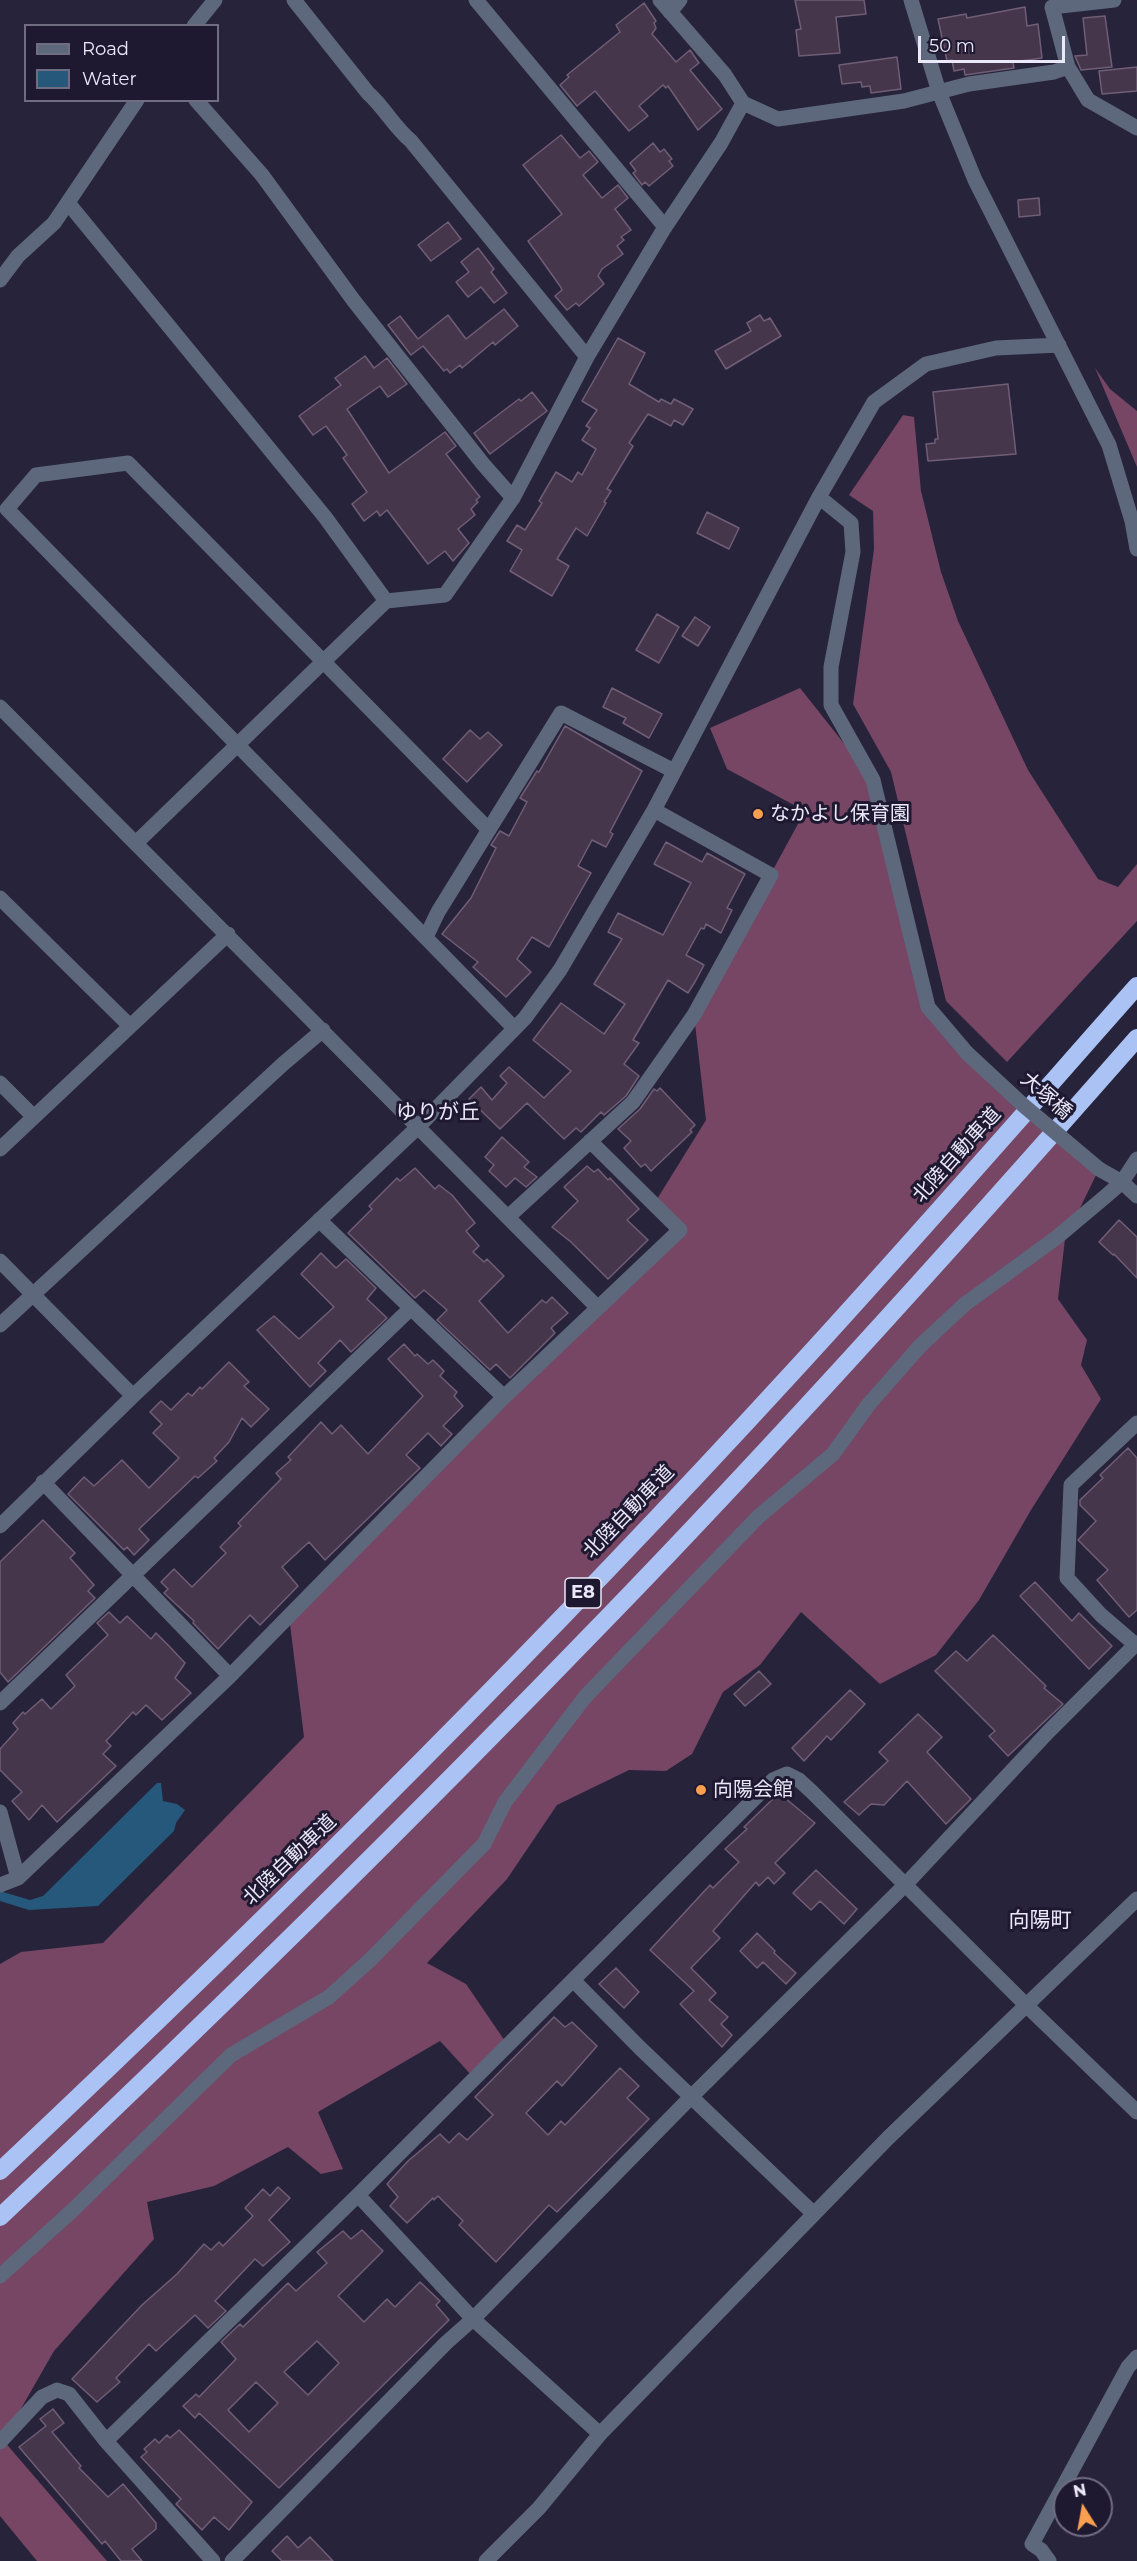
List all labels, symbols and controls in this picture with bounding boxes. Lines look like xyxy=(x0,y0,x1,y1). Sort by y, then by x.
legend xyxy=(24,24,219,102)
scale bar xyxy=(921,24,1068,62)
text: 50 m xyxy=(929,35,975,57)
text: Road xyxy=(82,38,129,60)
text: Water xyxy=(82,68,137,90)
place label: なかよし保育園 xyxy=(770,802,910,826)
marker: なかよし保育園 xyxy=(751,807,765,821)
street label: 大塚橋 xyxy=(1015,1067,1077,1125)
district label: ゆりが丘 xyxy=(396,1100,480,1126)
street label: 北陸自動車道 xyxy=(908,1102,1006,1208)
street label: 北陸自動車道 xyxy=(579,1461,679,1563)
road number: E8 xyxy=(565,1578,601,1608)
place label: 向陽会館 xyxy=(713,1778,793,1802)
marker: 向陽会館 xyxy=(694,1783,708,1797)
street label: 北陸自動車道 xyxy=(239,1810,341,1910)
district label: 向陽町 xyxy=(1009,1908,1071,1934)
north arrow xyxy=(1053,2477,1113,2537)
text: N xyxy=(1072,2480,1088,2501)

